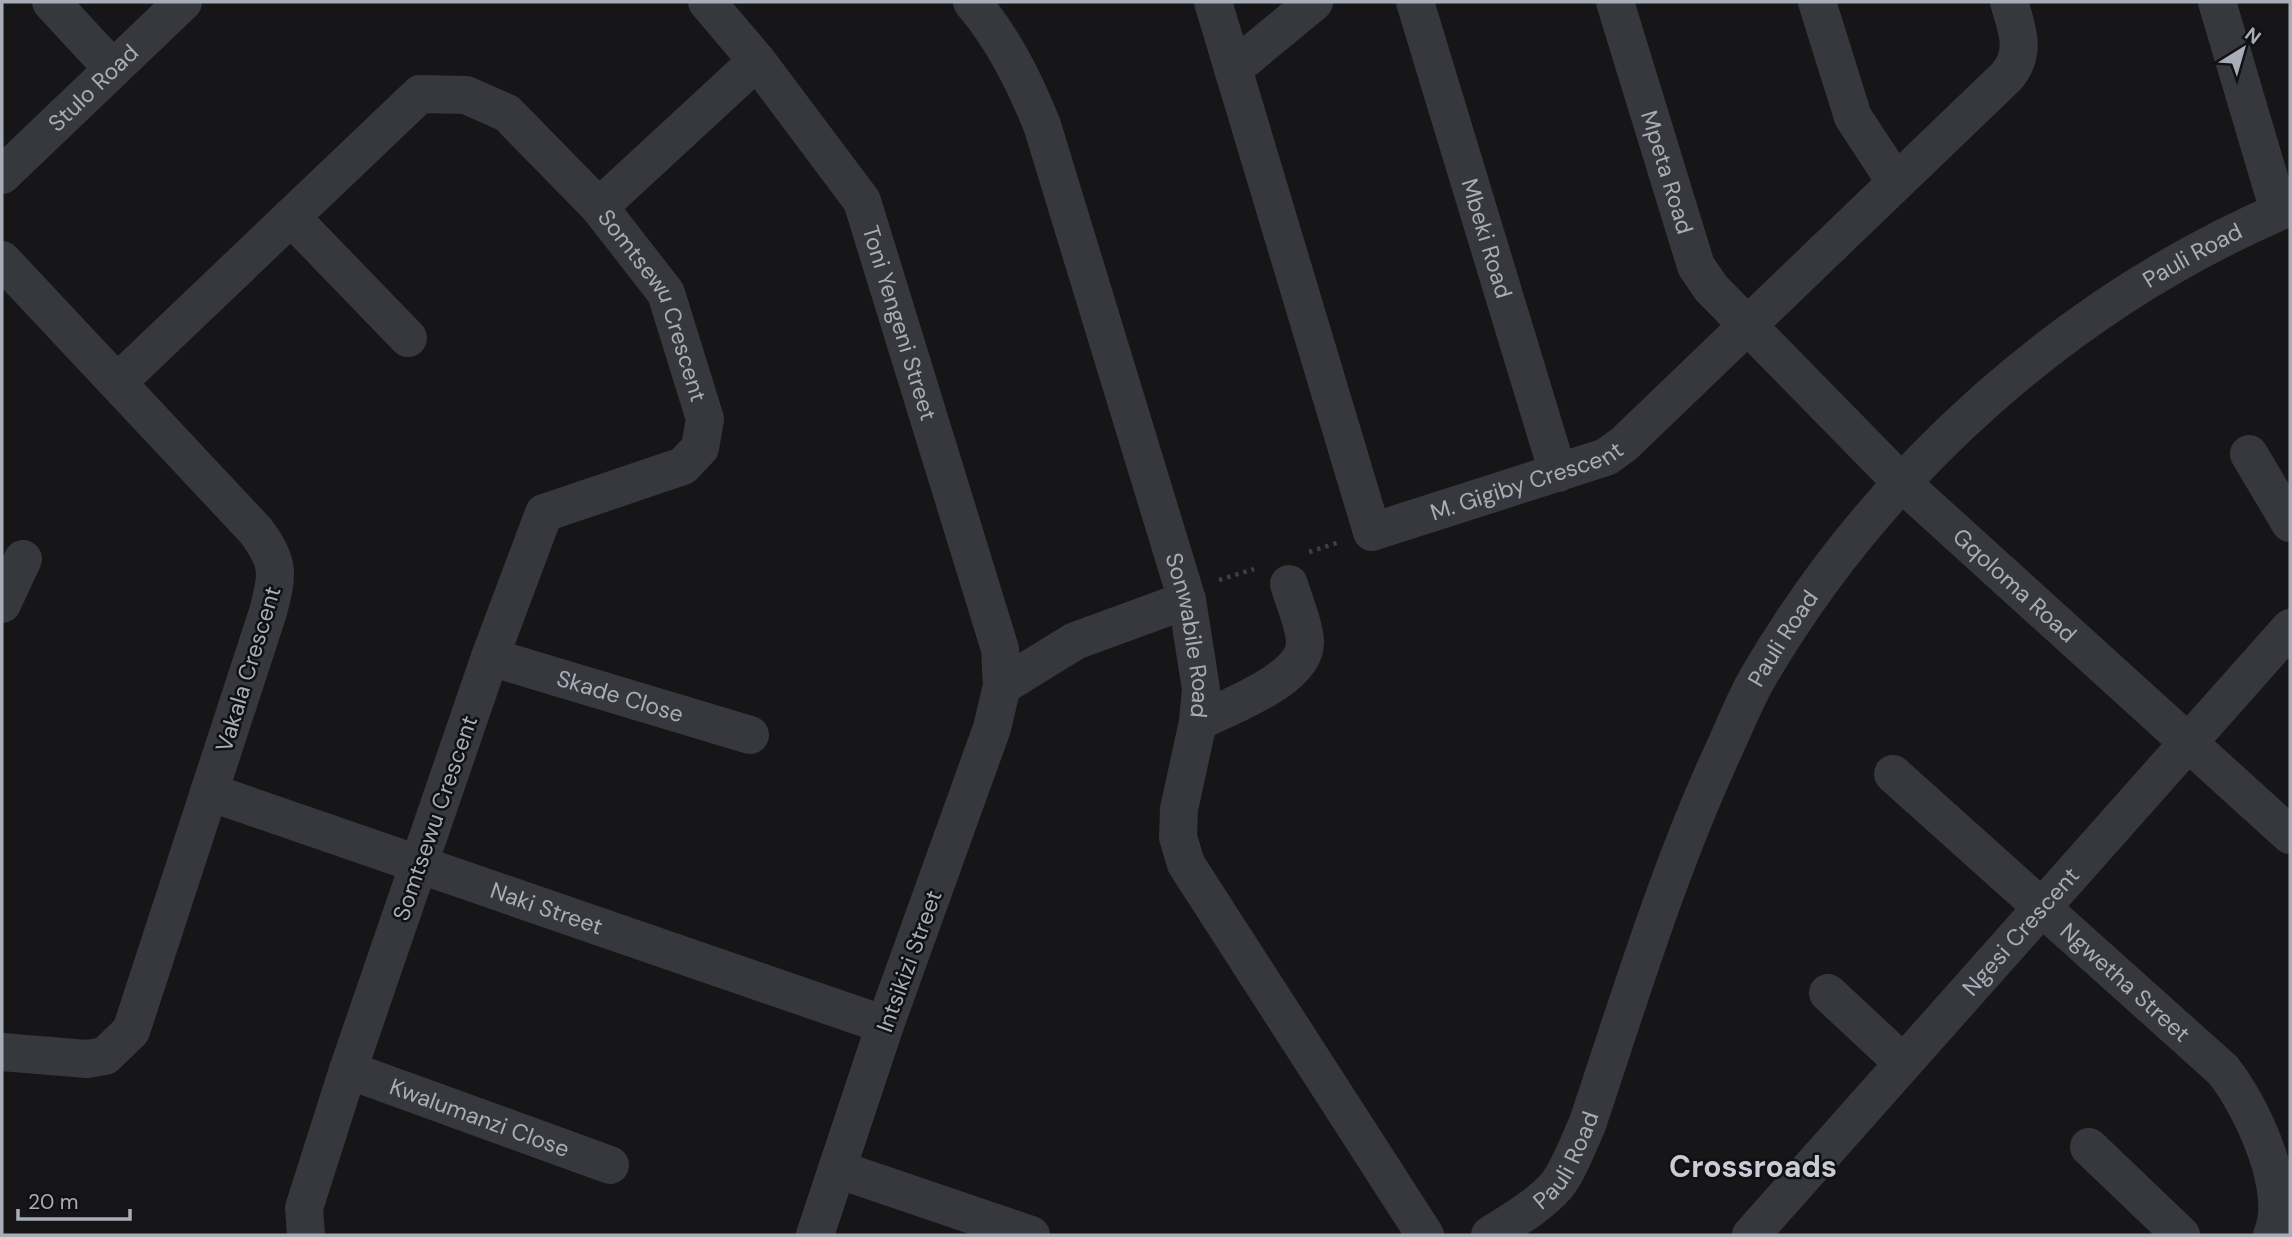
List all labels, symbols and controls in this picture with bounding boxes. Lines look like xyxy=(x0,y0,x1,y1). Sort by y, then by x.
north arrow xyxy=(2208,14,2278,84)
text: N xyxy=(2240,22,2266,50)
street label: Stulo Road xyxy=(42,38,145,138)
street label: Mpeta Road xyxy=(1634,107,1700,238)
street label: Mbeki Road xyxy=(1454,175,1519,302)
street label: Somtsewu Crescent xyxy=(591,203,714,405)
street label: Pauli Road xyxy=(2137,216,2247,295)
street label: Toni Yengeni Street xyxy=(855,222,944,424)
street label: M. Gigiby Crescent xyxy=(1426,434,1629,527)
street label: Gqoloma Road xyxy=(1947,521,2083,649)
street label: Sonwabile Road xyxy=(1158,549,1216,719)
street label: Vakala Crescent xyxy=(209,582,287,756)
street label: Pauli Road xyxy=(1741,584,1825,692)
street label: Skade Close xyxy=(553,663,687,729)
street label: Somtsewu Crescent xyxy=(386,711,484,925)
street label: Ngesi Crescent xyxy=(1955,861,2086,1002)
street label: Naki Street xyxy=(486,875,607,942)
street label: Intsikizi Street xyxy=(869,886,949,1036)
street label: Ngwetha Street xyxy=(2054,916,2197,1048)
street label: Kwalumanzi Close xyxy=(386,1071,574,1164)
street label: Pauli Road xyxy=(1527,1108,1605,1216)
district label: Crossroads xyxy=(1669,1147,1837,1186)
scale bar xyxy=(18,1178,130,1222)
text: 20 m xyxy=(28,1188,79,1216)

